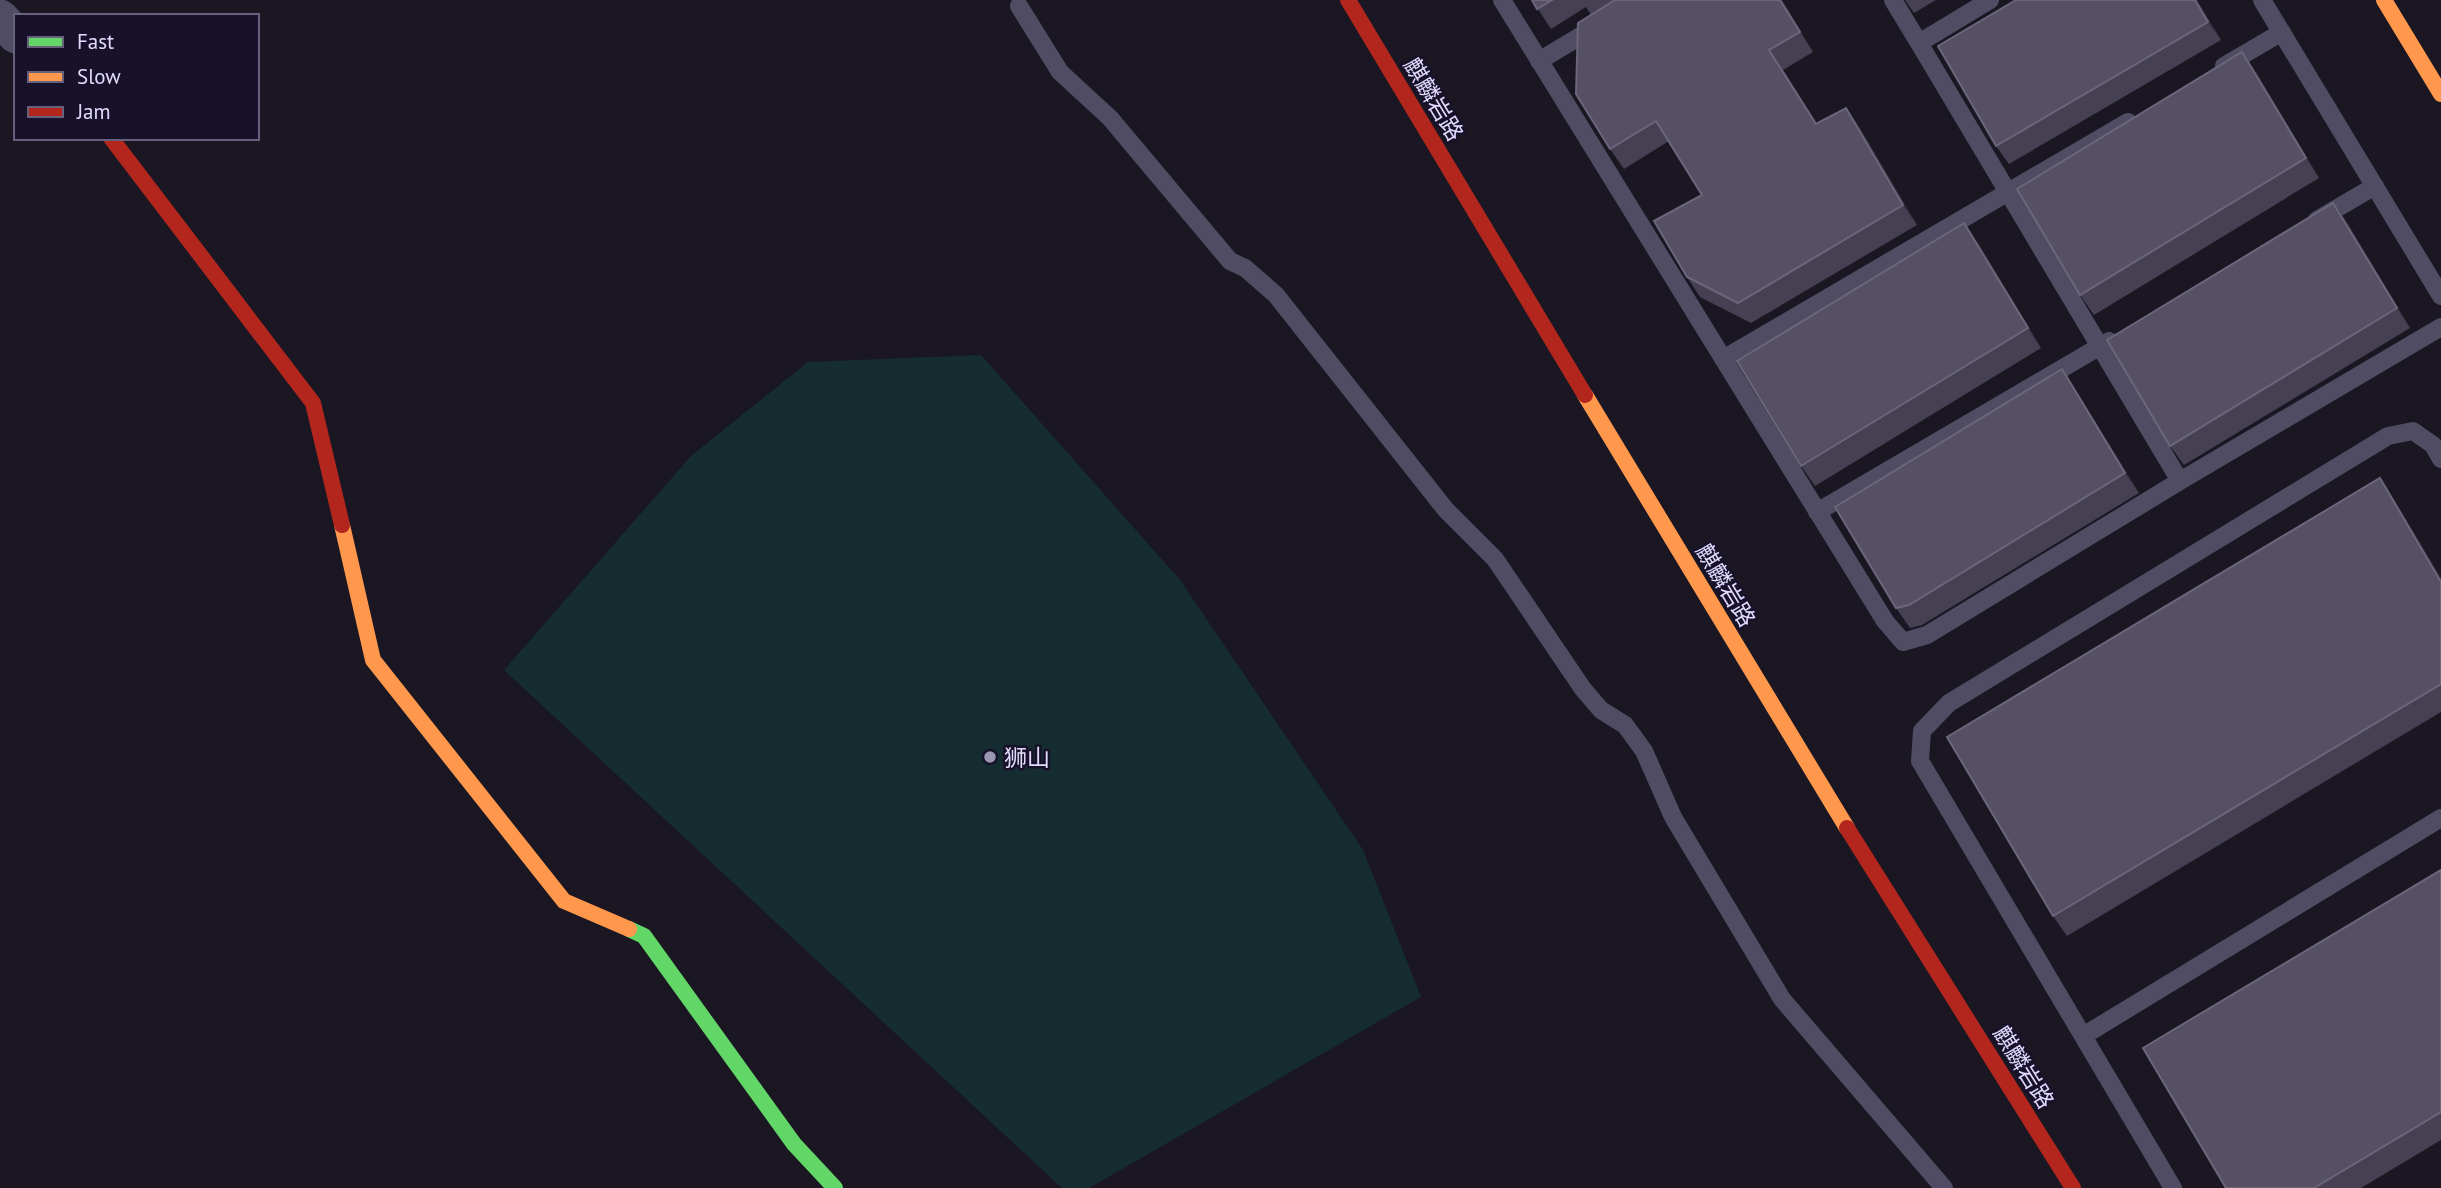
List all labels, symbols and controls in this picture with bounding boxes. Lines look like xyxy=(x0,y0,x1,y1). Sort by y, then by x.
legend xyxy=(14,14,259,140)
text: Fast xyxy=(77,28,114,55)
street label: 麒麟岩路 xyxy=(1398,52,1470,146)
text: Slow xyxy=(77,63,121,90)
text: Jam xyxy=(76,98,111,125)
street label: 麒麟岩路 xyxy=(1690,538,1762,632)
place label: 狮山 xyxy=(1004,743,1050,772)
marker: 狮山 xyxy=(982,749,998,765)
street label: 麒麟岩路 xyxy=(1987,1020,2061,1114)

